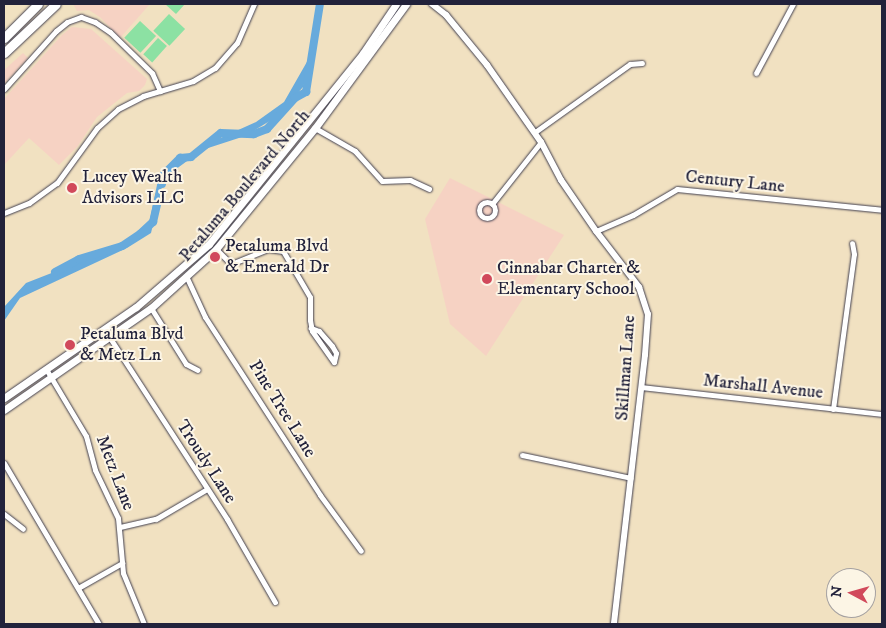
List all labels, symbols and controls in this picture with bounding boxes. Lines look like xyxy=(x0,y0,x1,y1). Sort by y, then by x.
street label: Petaluma Boulevard North xyxy=(175,106,315,266)
street label: Century Lane xyxy=(684,166,786,198)
place label: Lucey Wealth Advisors LLC xyxy=(82,167,184,210)
marker: Lucey Wealth Advisors LLC xyxy=(66,182,78,194)
place label: Petaluma Blvd & Emerald Dr xyxy=(225,236,329,278)
marker: Petaluma Blvd & Emerald Dr xyxy=(209,251,221,263)
place label: Cinnabar Charter & Elementary School xyxy=(497,258,640,300)
marker: Cinnabar Charter & Elementary School xyxy=(481,273,493,285)
street label: Skillman Lane xyxy=(612,315,640,421)
place label: Petaluma Blvd & Metz Ln xyxy=(80,324,183,366)
marker: Petaluma Blvd & Metz Ln xyxy=(64,339,76,351)
street label: Pine Tree Lane xyxy=(244,356,320,462)
street label: Marshall Avenue xyxy=(702,370,824,404)
street label: Troudy Lane xyxy=(171,416,241,508)
street label: Metz Lane xyxy=(91,432,139,514)
north arrow xyxy=(826,568,876,618)
text: N xyxy=(828,585,847,598)

